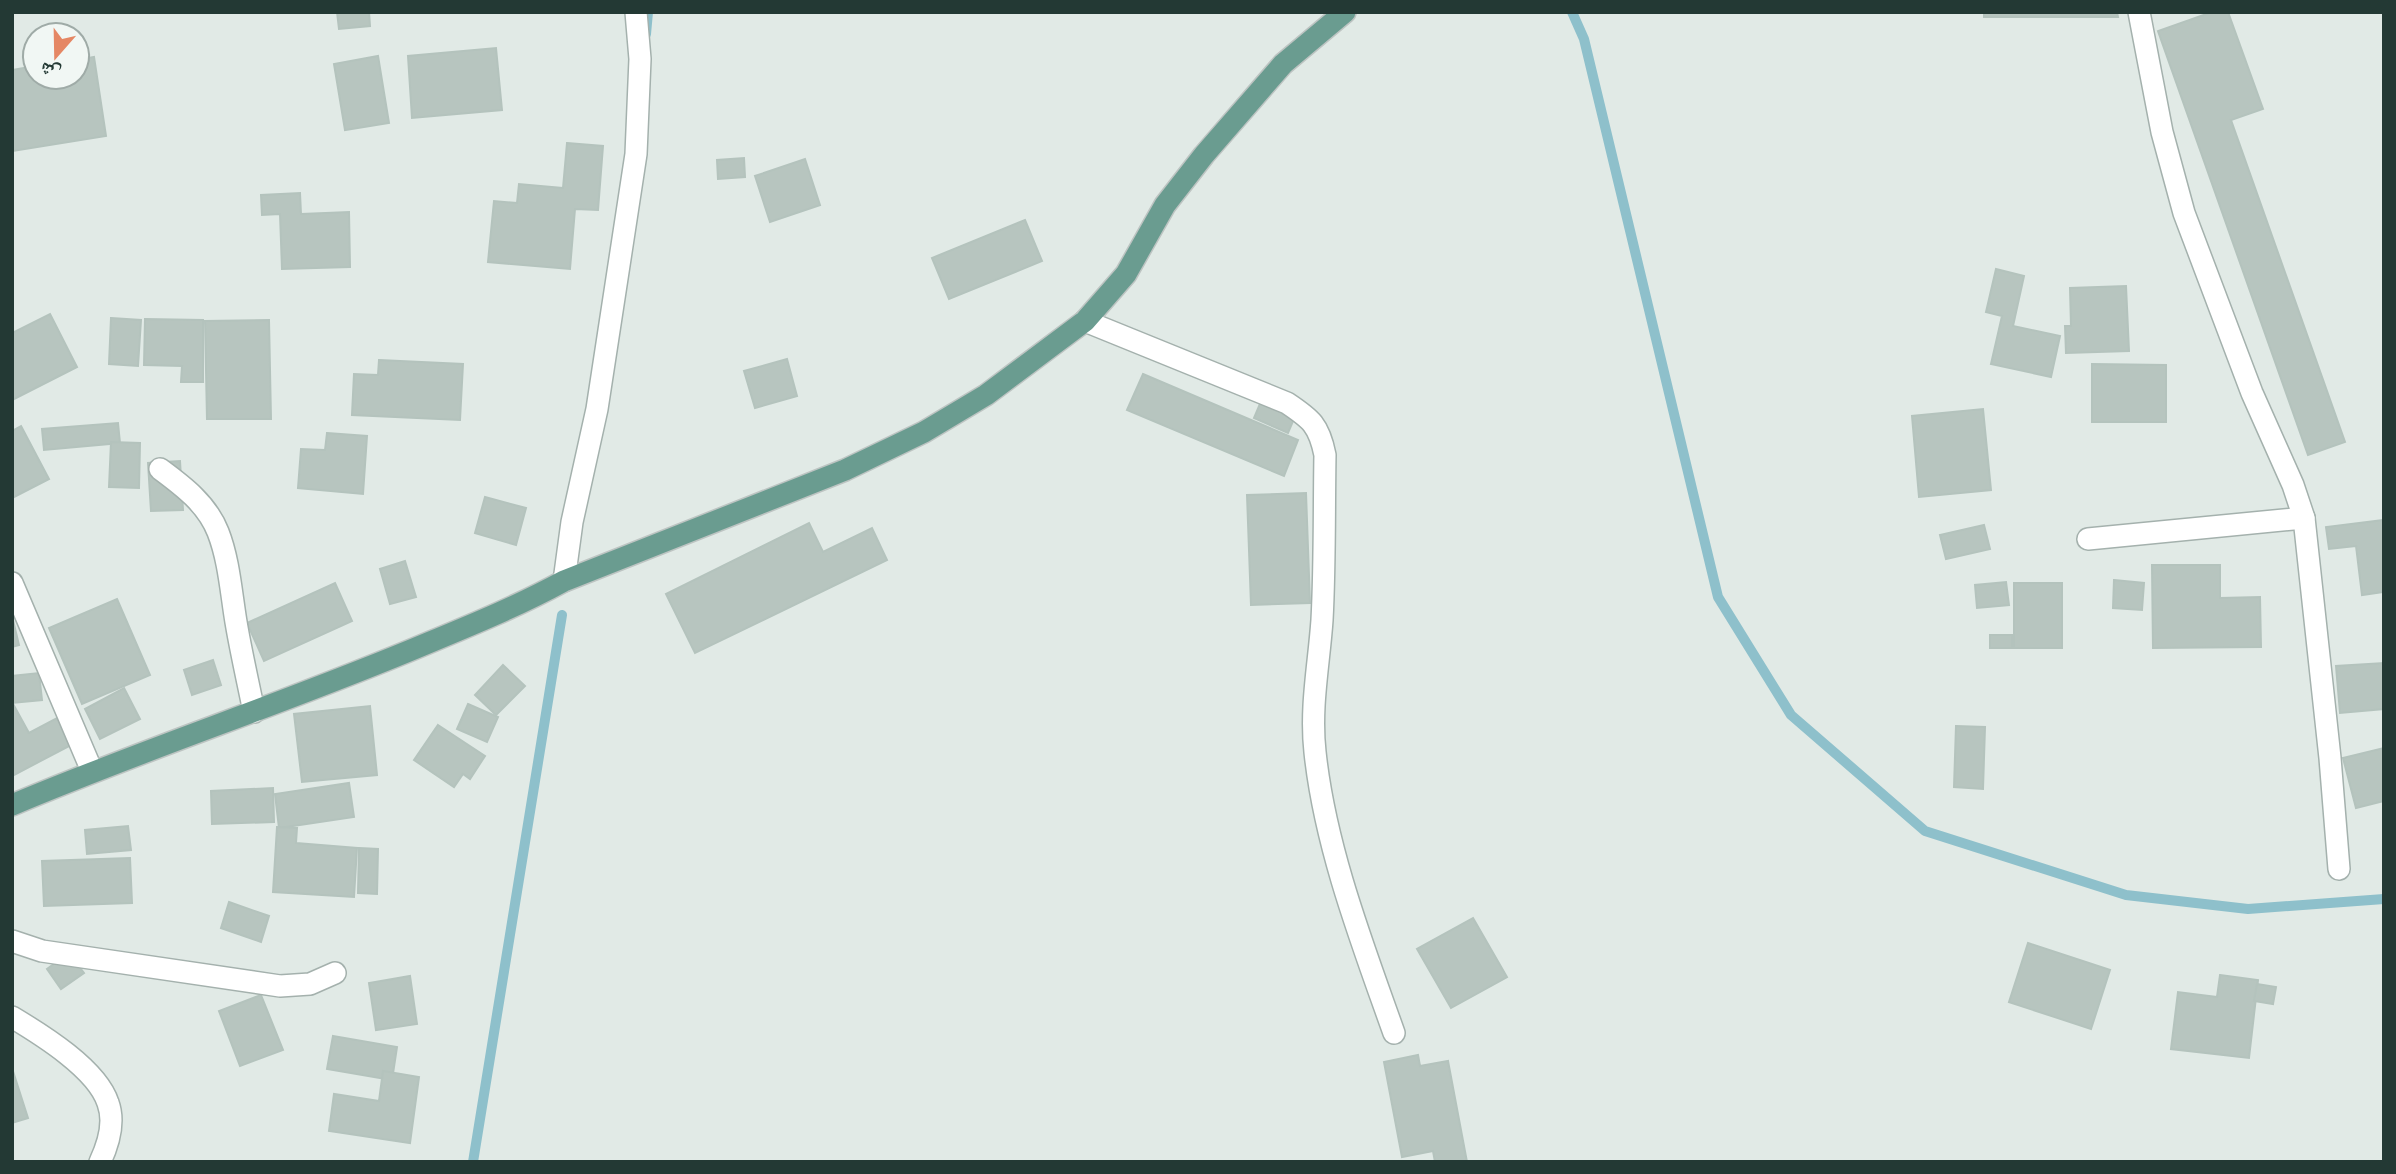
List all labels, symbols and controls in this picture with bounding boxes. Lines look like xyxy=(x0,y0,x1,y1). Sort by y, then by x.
north arrow xyxy=(21,21,91,91)
text: ش xyxy=(37,57,64,86)

